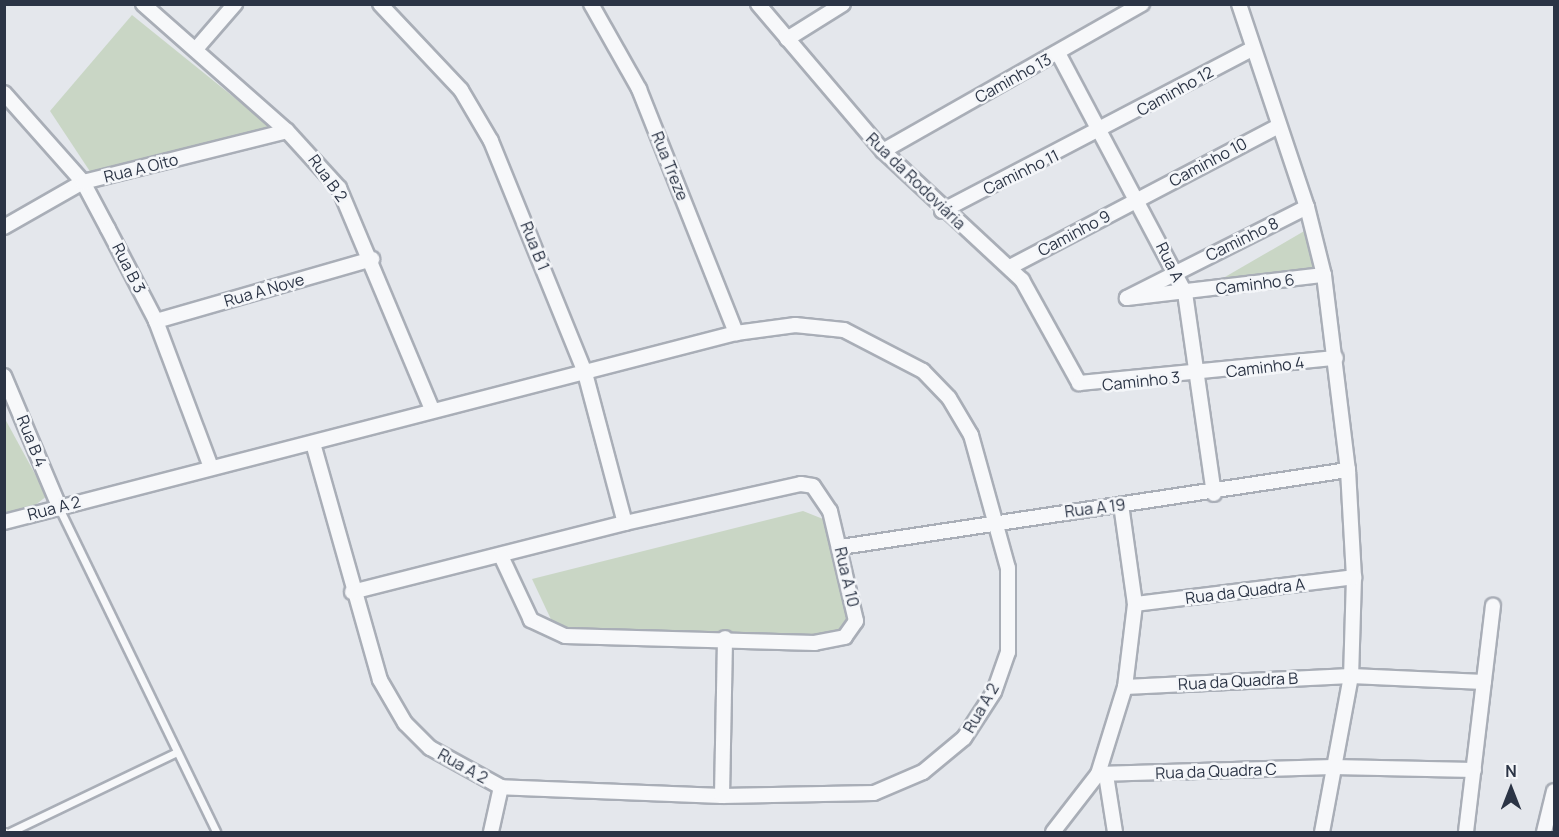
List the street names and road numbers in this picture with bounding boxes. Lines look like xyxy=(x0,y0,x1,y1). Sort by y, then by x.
street label: Caminho 13 xyxy=(971,49,1055,107)
street label: Caminho 12 xyxy=(1133,62,1217,120)
street label: Rua Treze xyxy=(648,129,692,203)
street label: Rua da Rodoviária xyxy=(862,129,970,233)
street label: Caminho 10 xyxy=(1166,133,1250,191)
street label: Caminho 11 xyxy=(980,145,1062,199)
street label: Rua A Oito xyxy=(102,150,180,186)
street label: Rua B 2 xyxy=(304,151,352,205)
street label: Caminho 9 xyxy=(1035,206,1113,260)
street label: Caminho 8 xyxy=(1202,213,1282,265)
street label: Rua B 1 xyxy=(517,219,553,273)
street label: Rua A xyxy=(1152,239,1188,285)
street label: Rua B 3 xyxy=(108,240,150,296)
street label: Rua A Nove xyxy=(222,269,306,311)
street label: Caminho 6 xyxy=(1215,270,1295,298)
street label: Caminho 4 xyxy=(1225,353,1305,381)
street label: Caminho 3 xyxy=(1101,367,1181,395)
street label: Rua B 4 xyxy=(13,412,51,470)
street label: Rua A 2 xyxy=(25,492,83,524)
street label: Rua A 19 xyxy=(1063,495,1127,521)
street label: Rua A 10 xyxy=(831,545,863,609)
street label: Rua da Quadra A xyxy=(1184,574,1306,608)
street label: Rua da Quadra B xyxy=(1178,668,1298,694)
street label: Rua A 2 xyxy=(959,680,1003,736)
street label: Rua A 2 xyxy=(435,744,491,788)
street label: Rua da Quadra C xyxy=(1155,759,1277,783)

